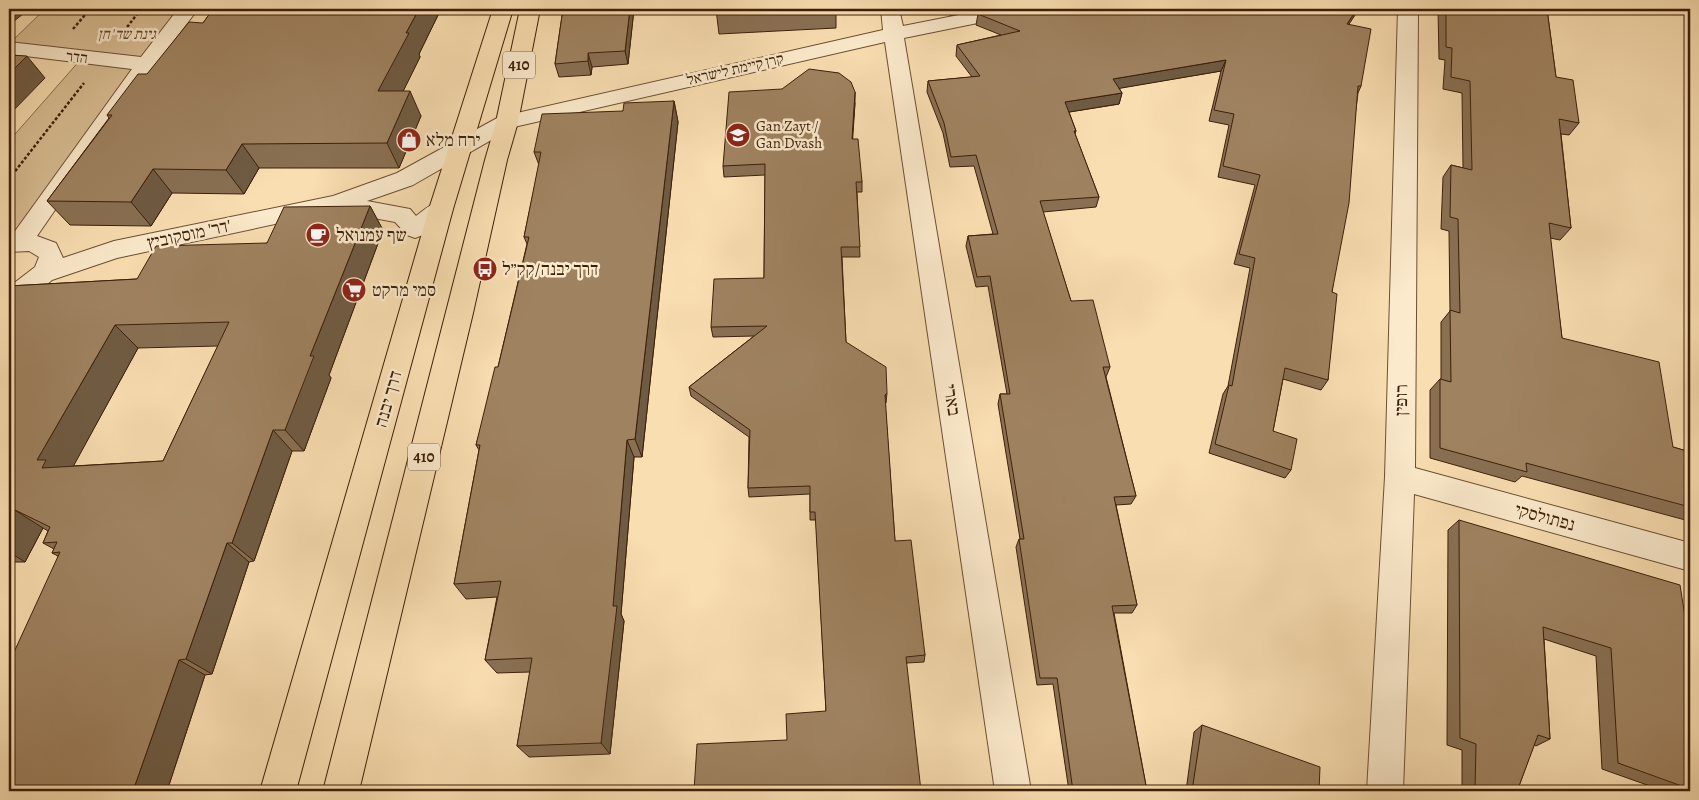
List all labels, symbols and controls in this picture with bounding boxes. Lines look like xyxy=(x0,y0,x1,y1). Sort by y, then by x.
park label: גינת שד' חן xyxy=(98,24,157,44)
street label: הדר xyxy=(65,46,89,68)
street label: קרן קיימת לישראל xyxy=(684,48,786,90)
road number: 410 xyxy=(503,52,535,78)
place label: Gan Zayt / Gan Dvash xyxy=(756,116,822,153)
school or university icon: Gan Zayt / Gan Dvash xyxy=(725,122,751,148)
shop icon: ירח מלא xyxy=(396,127,422,153)
place label: ירח מלא xyxy=(426,128,481,152)
street label: דר' מוסקוביץ' xyxy=(145,213,233,255)
cafe icon: שף עמנואל xyxy=(305,222,331,248)
place label: שף עמנואל xyxy=(336,223,407,247)
bus stop icon: דרך יבנה/קק״ל xyxy=(472,256,498,282)
place label: דרך יבנה/קק״ל xyxy=(502,257,598,281)
supermarket icon: סמי מרקט xyxy=(341,277,367,303)
place label: סמי מרקט xyxy=(372,278,436,302)
street label: דרך יבנה xyxy=(368,368,408,430)
street label: בארי xyxy=(938,382,966,418)
street label: רופין xyxy=(1389,384,1413,416)
road number: 410 xyxy=(408,444,440,471)
street label: נפתולסקי xyxy=(1512,497,1578,537)

